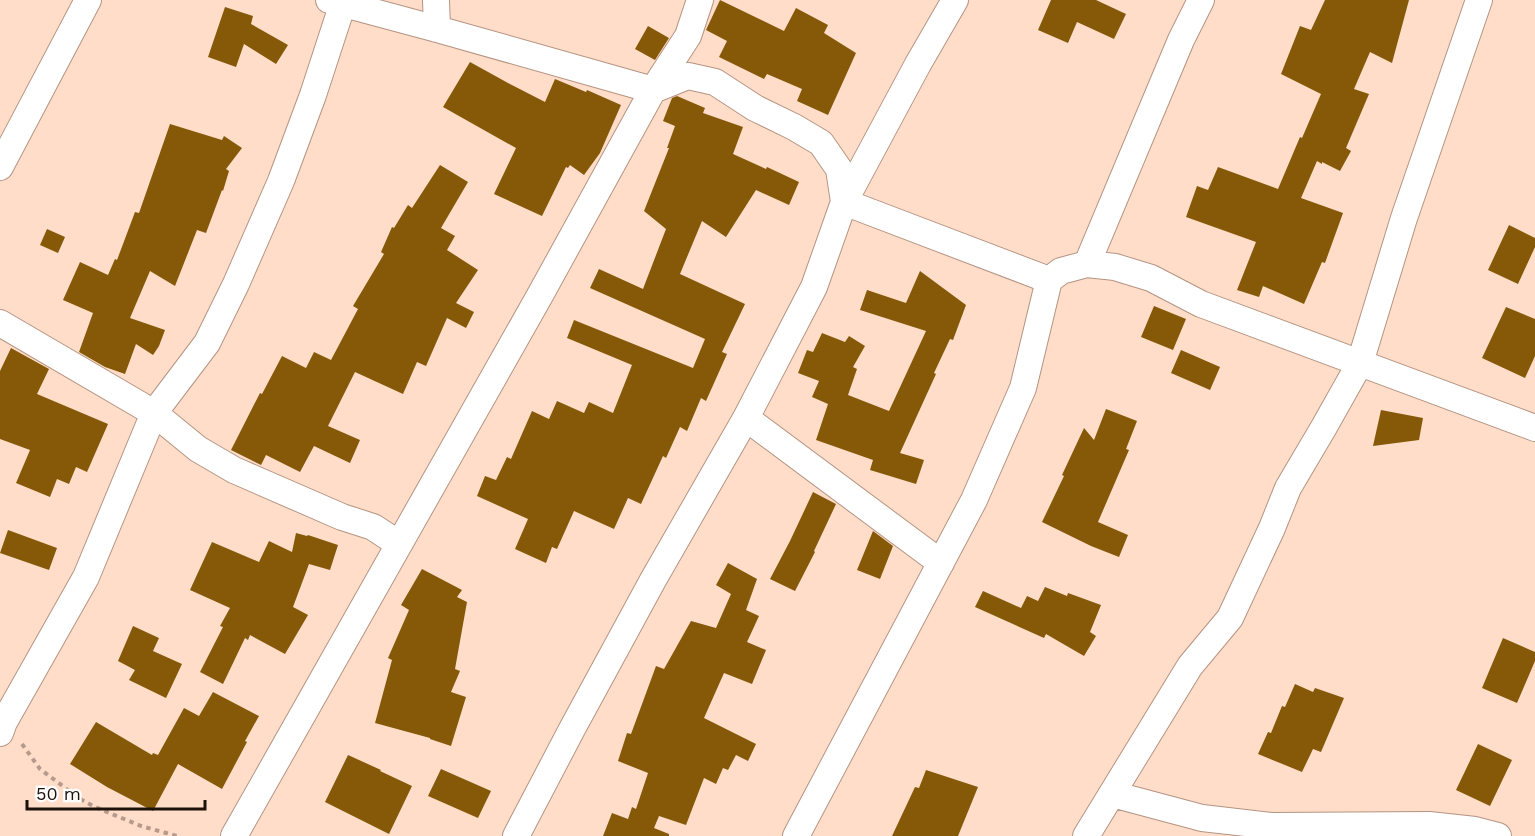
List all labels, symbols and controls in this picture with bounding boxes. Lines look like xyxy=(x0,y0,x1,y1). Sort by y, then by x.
scale bar xyxy=(27,773,206,811)
text: 50 m xyxy=(36,783,81,804)

